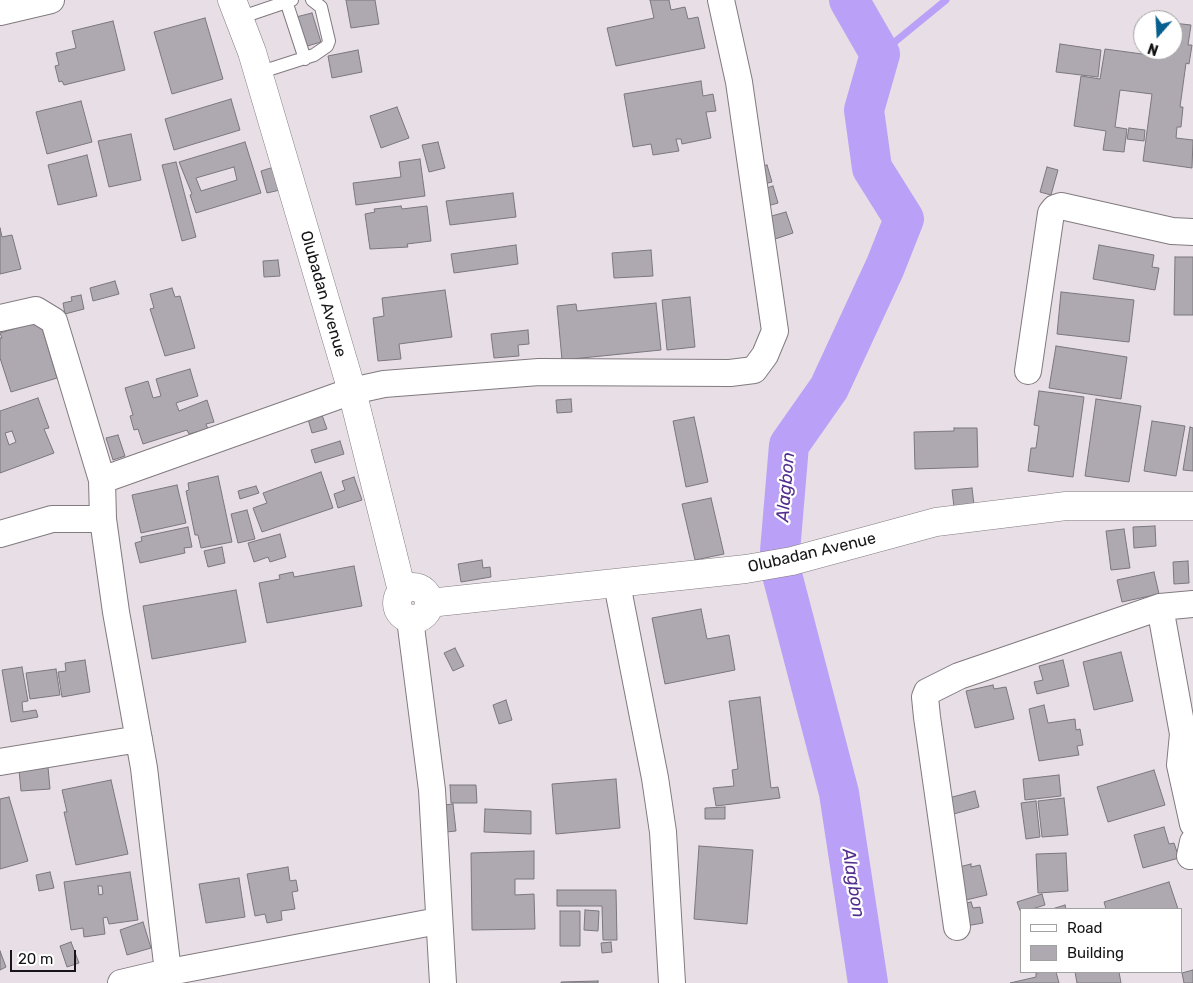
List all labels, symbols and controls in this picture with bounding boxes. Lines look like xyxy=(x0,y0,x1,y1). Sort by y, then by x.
north arrow xyxy=(1133,10,1183,60)
text: N xyxy=(1146,39,1161,58)
street label: Olubadan Avenue xyxy=(296,229,350,359)
water label: Alagbon xyxy=(772,451,800,523)
street label: Olubadan Avenue xyxy=(746,529,878,577)
water label: Alagbon xyxy=(837,847,869,919)
legend xyxy=(1020,908,1183,973)
text: Road xyxy=(1067,919,1103,937)
scale bar xyxy=(12,940,79,972)
text: Building xyxy=(1067,944,1124,962)
text: 20 m xyxy=(18,950,53,968)

